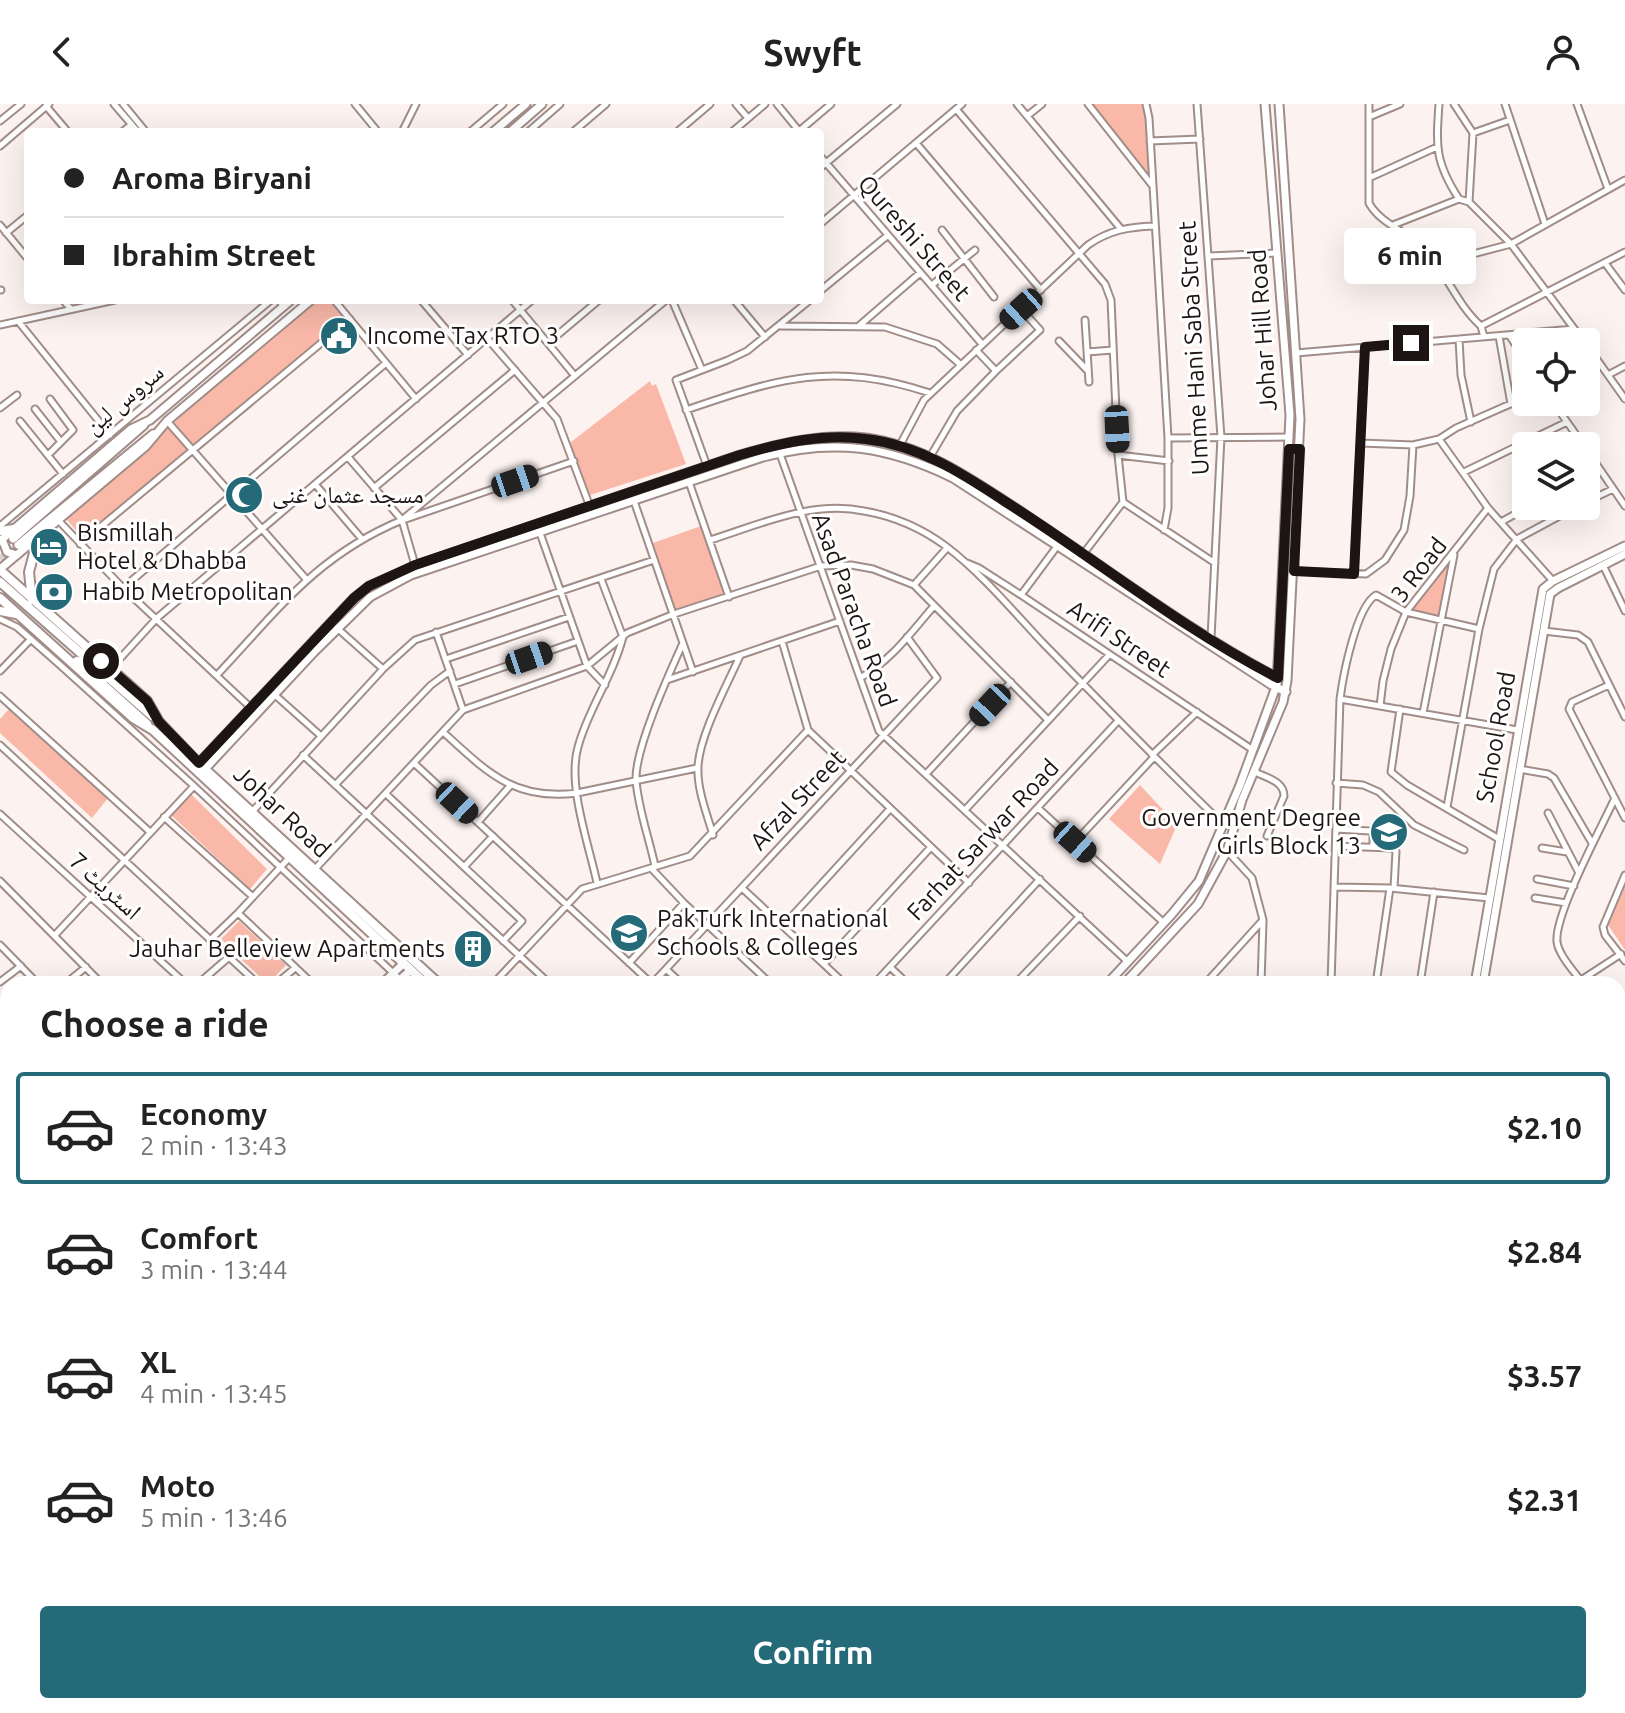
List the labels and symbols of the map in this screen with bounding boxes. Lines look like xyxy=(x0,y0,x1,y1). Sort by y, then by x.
street label: Qureshi Street xyxy=(853,170,976,306)
street label: Umme Hani Saba Street xyxy=(1173,220,1214,476)
callout: 6 min xyxy=(1345,227,1477,283)
street label: Johar Hill Road xyxy=(1243,248,1282,412)
car xyxy=(995,284,1047,334)
public building icon: Income Tax RTO 3 xyxy=(318,315,360,357)
place label: Income Tax RTO 3 xyxy=(367,322,559,349)
route end xyxy=(1393,325,1429,361)
street label: سروس لین xyxy=(79,358,169,440)
car xyxy=(1104,404,1130,454)
car xyxy=(488,462,542,500)
mosque icon: مسجد عثمان غنی xyxy=(223,474,265,516)
place label: مسجد عثمان غنی xyxy=(272,481,424,509)
street label: Asad Paracha Road xyxy=(807,509,902,710)
place label: Bismillah Hotel & Dhabba xyxy=(77,519,247,574)
hotel icon: Bismillah Hotel & Dhabba xyxy=(28,526,70,568)
street label: 3 Road xyxy=(1385,532,1452,607)
bank icon: Habib Metropolitan xyxy=(33,571,75,613)
place label: Habib Metropolitan xyxy=(82,578,293,605)
street label: Arifi Street xyxy=(1063,594,1176,683)
car xyxy=(502,639,556,677)
route start xyxy=(83,643,119,679)
street label: School Road xyxy=(1471,669,1520,805)
car xyxy=(965,679,1015,731)
street label: Afzal Street xyxy=(744,744,851,855)
street label: Farhat Sarwar Road xyxy=(901,754,1064,925)
street label: Johar Road xyxy=(229,760,336,863)
car xyxy=(431,778,483,828)
place label: Government Degree Girls Block 13 xyxy=(1141,804,1361,859)
school or university icon: Government Degree Girls Block 13 xyxy=(1368,811,1410,853)
car xyxy=(1049,817,1101,867)
street label: اسٹریٹ 7 xyxy=(64,847,147,925)
place label: PakTurk International Schools & Colleges xyxy=(657,905,888,960)
school or university icon: PakTurk International Schools & Colleges xyxy=(608,912,650,954)
building icon: Jauhar Belleview Apartments xyxy=(452,928,494,970)
place label: Jauhar Belleview Apartments xyxy=(129,935,445,962)

